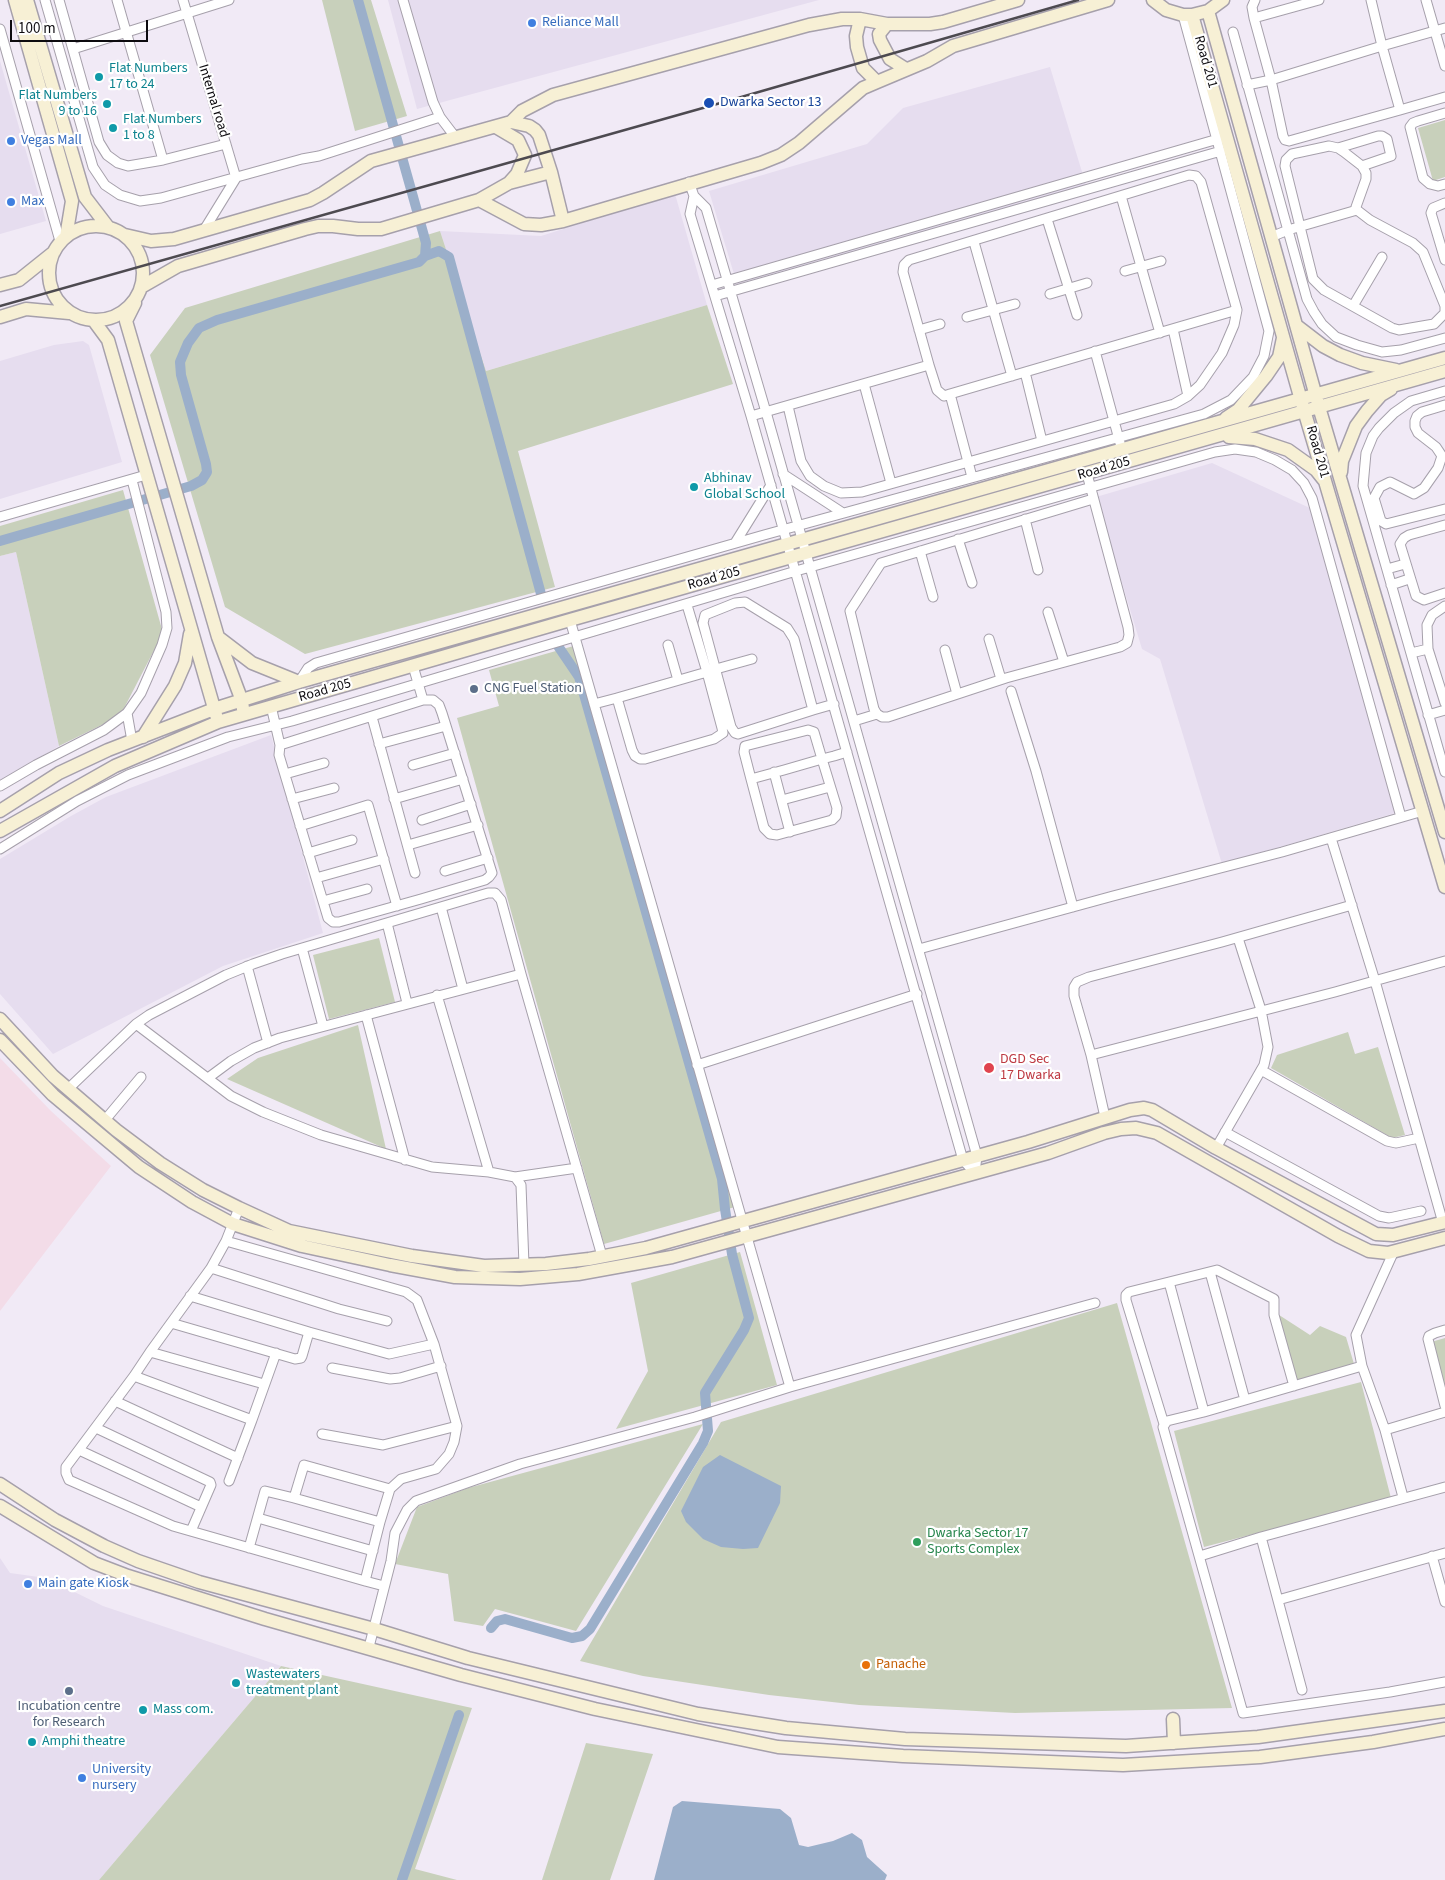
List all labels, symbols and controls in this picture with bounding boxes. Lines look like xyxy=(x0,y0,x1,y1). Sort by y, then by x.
scale bar xyxy=(12,10,150,42)
place label: Reliance Mall xyxy=(542,15,619,31)
marker: Reliance Mall xyxy=(526,17,538,29)
text: 100 m xyxy=(18,18,56,39)
street label: Road 201 xyxy=(1190,34,1220,90)
place label: Flat Numbers 17 to 24 xyxy=(109,61,188,94)
street label: Internal road xyxy=(194,62,232,140)
marker: Flat Numbers 17 to 24 xyxy=(93,71,105,83)
place label: Flat Numbers 9 to 16 xyxy=(18,88,97,120)
place label: Dwarka Sector 13 xyxy=(720,95,821,111)
marker: Dwarka Sector 13 xyxy=(702,96,716,110)
marker: Flat Numbers 9 to 16 xyxy=(101,98,113,110)
place label: Flat Numbers 1 to 8 xyxy=(123,112,202,144)
marker: Flat Numbers 1 to 8 xyxy=(107,122,119,134)
place label: Vegas Mall xyxy=(21,133,82,149)
marker: Vegas Mall xyxy=(5,135,17,147)
place label: Max xyxy=(21,194,44,210)
marker: Max xyxy=(5,196,17,208)
street label: Road 201 xyxy=(1302,424,1332,480)
street label: Road 205 xyxy=(1076,454,1132,484)
place label: Abhinav Global School xyxy=(704,471,785,504)
marker: Abhinav Global School xyxy=(688,481,700,493)
street label: Road 205 xyxy=(686,564,742,594)
street label: Road 205 xyxy=(297,676,353,706)
place label: CNG Fuel Station xyxy=(484,681,582,697)
marker: CNG Fuel Station xyxy=(468,683,480,695)
place label: DGD Sec 17 Dwarka xyxy=(1000,1052,1061,1084)
marker: DGD Sec 17 Dwarka xyxy=(982,1061,996,1075)
place label: Dwarka Sector 17 Sports Complex xyxy=(927,1526,1028,1558)
marker: Dwarka Sector 17 Sports Complex xyxy=(911,1536,923,1548)
place label: Main gate Kiosk xyxy=(38,1576,129,1592)
marker: Main gate Kiosk xyxy=(22,1578,34,1590)
place label: Panache xyxy=(876,1657,926,1673)
marker: Panache xyxy=(860,1659,872,1671)
place label: Wastewaters treatment plant xyxy=(246,1667,338,1700)
marker: Wastewaters treatment plant xyxy=(230,1677,242,1689)
marker: Incubation centre for Research xyxy=(63,1685,75,1697)
place label: Incubation centre for Research xyxy=(17,1699,121,1731)
place label: Mass com. xyxy=(153,1702,214,1718)
marker: Mass com. xyxy=(137,1704,149,1716)
place label: Amphi theatre xyxy=(42,1734,125,1750)
marker: Amphi theatre xyxy=(26,1736,38,1748)
place label: University nursery xyxy=(92,1762,151,1794)
marker: University nursery xyxy=(76,1772,88,1784)

